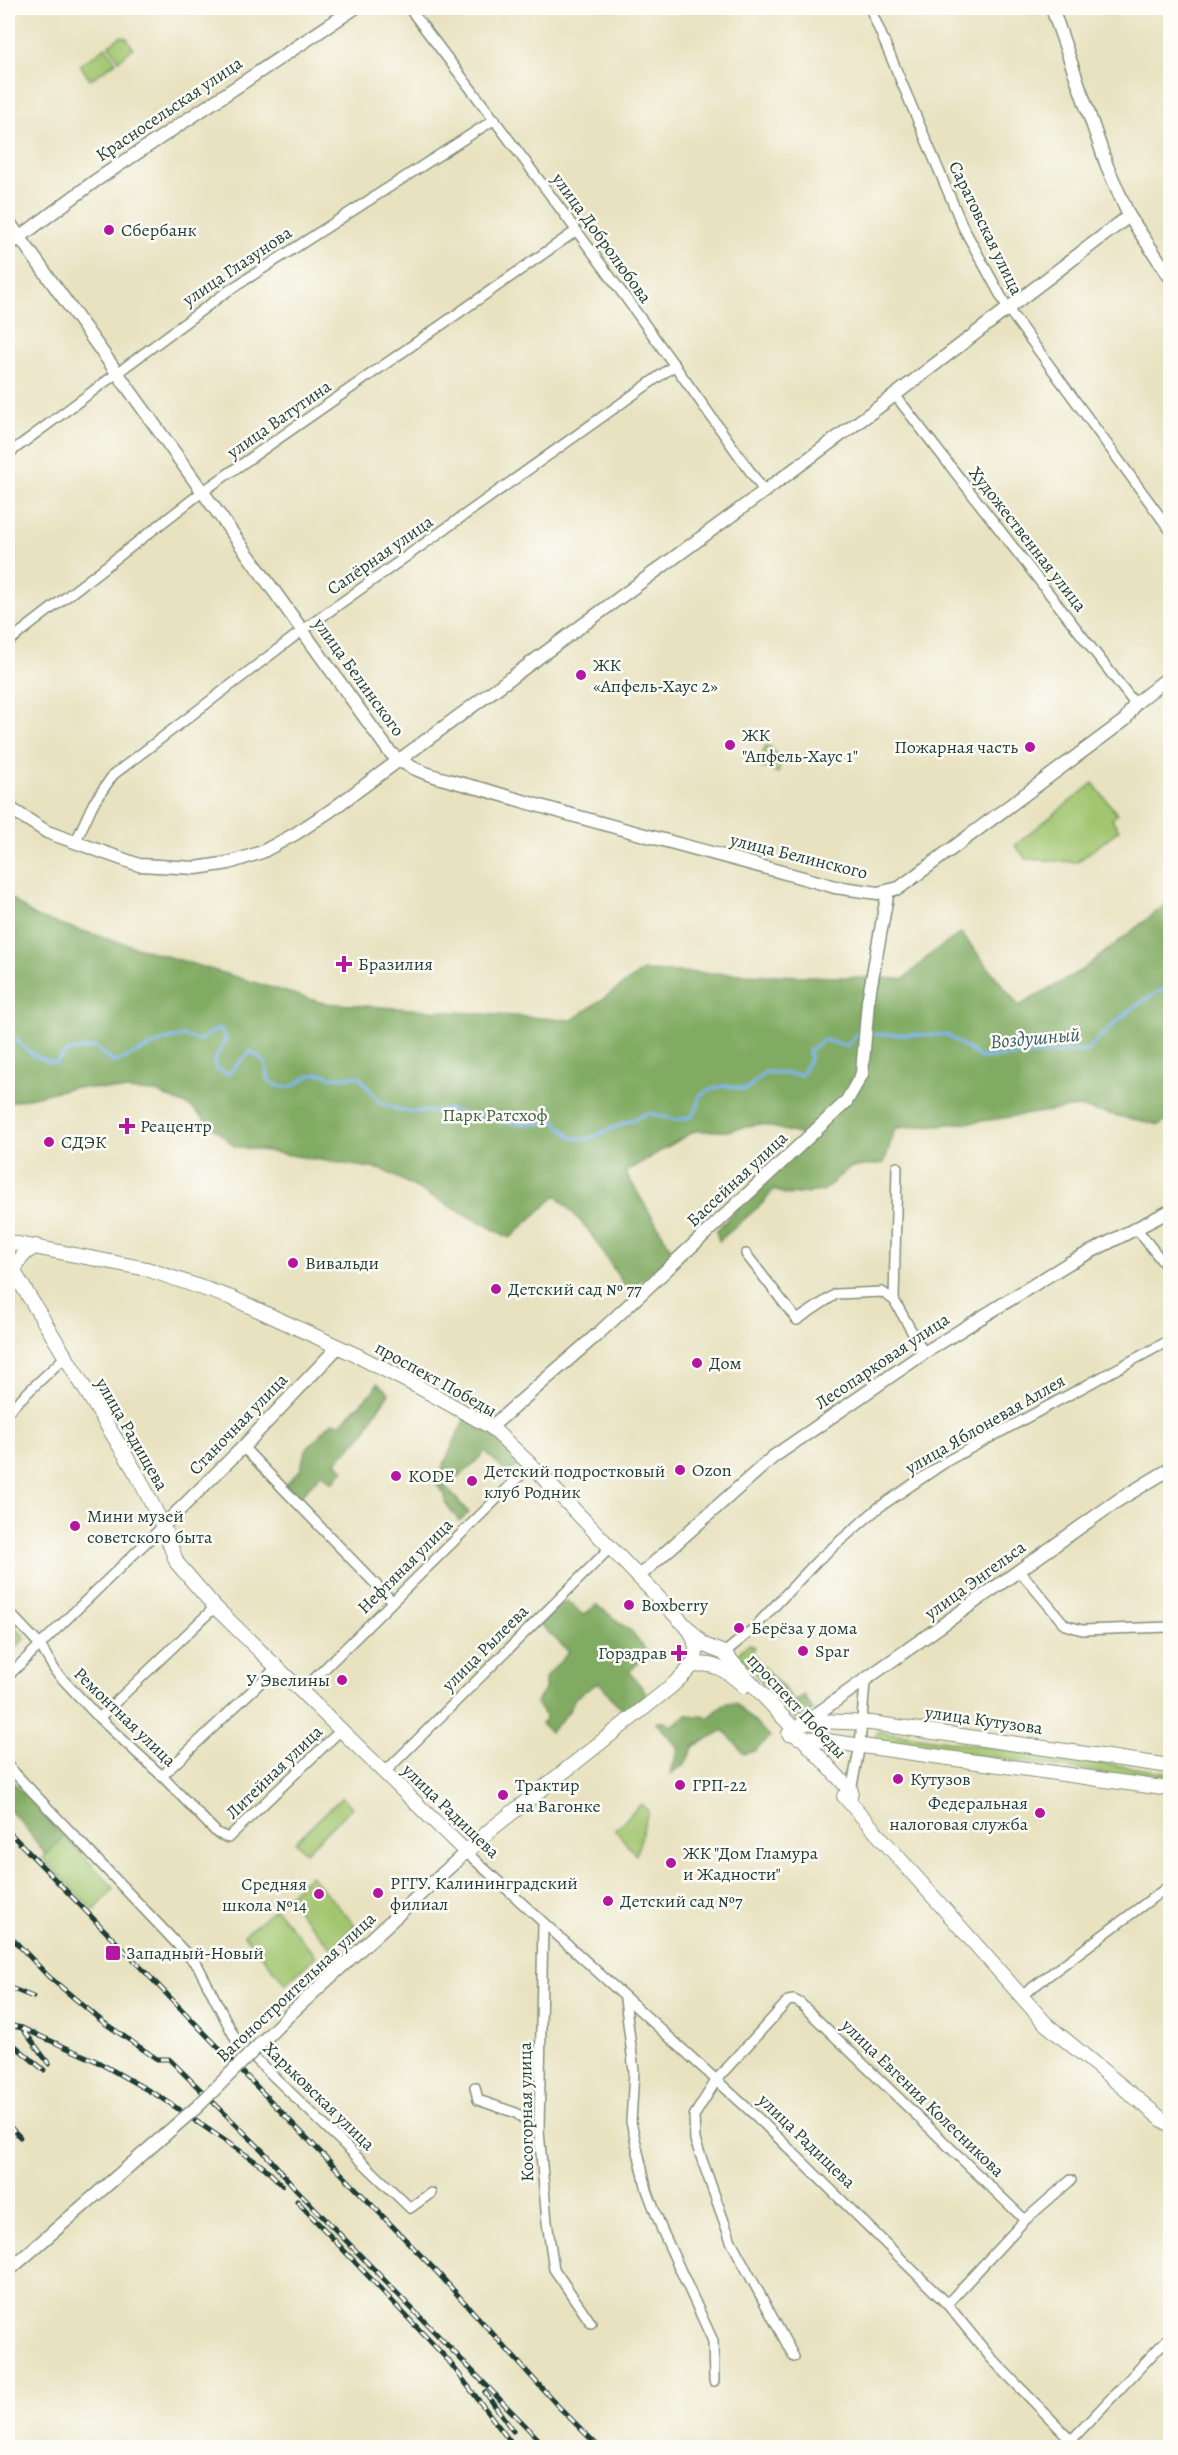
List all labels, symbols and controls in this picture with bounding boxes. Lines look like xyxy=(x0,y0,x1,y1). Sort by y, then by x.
street label: Красносельская улица xyxy=(91,51,248,167)
street label: Саратовская улица xyxy=(943,157,1029,300)
street label: улица Добролюбова xyxy=(546,167,658,309)
place label: Сбербанк xyxy=(121,218,197,242)
street label: улица Глазунова xyxy=(177,220,297,312)
marker: Сбербанк xyxy=(102,223,116,237)
street label: улица Ватутина xyxy=(221,374,336,464)
street label: Художественная улица xyxy=(964,461,1093,617)
street label: Сапёрная улица xyxy=(322,509,438,601)
street label: улица Белинского xyxy=(307,612,410,741)
place label: ЖК «Апфель-Хаус 2» xyxy=(593,653,718,698)
marker: ЖК «Апфель-Хаус 2» xyxy=(574,668,588,682)
place label: ЖК "Апфель-Хаус 1" xyxy=(742,723,858,768)
place label: Пожарная часть xyxy=(894,735,1018,759)
marker: ЖК "Апфель-Хаус 1" xyxy=(723,738,737,752)
marker: Пожарная часть xyxy=(1023,740,1037,754)
street label: улица Белинского xyxy=(727,827,870,885)
place label: Бразилия xyxy=(358,952,433,976)
marker: Бразилия xyxy=(335,955,353,973)
water label: Воздушный xyxy=(989,1021,1081,1055)
park label: Парк Ратсхоф xyxy=(443,1103,548,1127)
place label: Реацентр xyxy=(140,1114,212,1138)
marker: Реацентр xyxy=(118,1117,136,1135)
street label: Бассейная улица xyxy=(681,1125,793,1232)
place label: СДЭК xyxy=(61,1130,107,1154)
marker: СДЭК xyxy=(42,1135,56,1149)
place label: Вивальди xyxy=(305,1251,379,1275)
marker: Вивальди xyxy=(286,1256,300,1270)
place label: Детский сад № 77 xyxy=(508,1277,642,1301)
marker: Детский сад № 77 xyxy=(489,1282,503,1296)
street label: Лесопарковая улица xyxy=(810,1307,955,1415)
street label: проспект Победы xyxy=(371,1336,501,1422)
place label: Дом xyxy=(709,1351,742,1375)
marker: Дом xyxy=(690,1356,704,1370)
street label: Станочная улица xyxy=(183,1367,293,1480)
street label: улица Яблоневая Аллея xyxy=(900,1368,1069,1480)
street label: улица Радищева xyxy=(89,1372,174,1495)
place label: Ozon xyxy=(692,1458,732,1482)
place label: Детский подростковый клуб Родник xyxy=(484,1459,665,1504)
marker: Ozon xyxy=(673,1463,687,1477)
place label: KODE xyxy=(408,1464,455,1488)
marker: KODE xyxy=(389,1469,403,1483)
marker: Детский подростковый клуб Родник xyxy=(465,1474,479,1488)
place label: Мини музей советского быта xyxy=(87,1504,213,1549)
street label: Нефтяная улица xyxy=(352,1512,459,1619)
marker: Мини музей советского быта xyxy=(68,1519,82,1533)
street label: улица Энгельса xyxy=(919,1535,1031,1625)
place label: Boxberry xyxy=(641,1593,709,1617)
marker: Boxberry xyxy=(622,1598,636,1612)
street label: улица Рылеева xyxy=(436,1599,534,1697)
place label: Берёза у дома xyxy=(751,1616,858,1640)
marker: Берёза у дома xyxy=(732,1621,746,1635)
place label: Spar xyxy=(815,1639,849,1663)
place label: Горздрав xyxy=(598,1641,667,1665)
marker: Spar xyxy=(796,1644,810,1658)
marker: Горздрав xyxy=(672,1646,686,1660)
street label: проспект Победы xyxy=(742,1648,852,1764)
street label: Ремонтная улица xyxy=(68,1662,182,1773)
place label: У Эвелины xyxy=(246,1668,330,1692)
marker: У Эвелины xyxy=(335,1673,349,1687)
street label: улица Кутузова xyxy=(923,1700,1045,1740)
street label: Литейная улица xyxy=(220,1719,328,1824)
street label: улица Радищева xyxy=(396,1758,505,1864)
place label: Кутузов xyxy=(910,1767,971,1791)
marker: Кутузов xyxy=(891,1772,905,1786)
place label: Трактир на Вагонке xyxy=(515,1773,601,1818)
place label: ГРП-22 xyxy=(692,1773,747,1797)
marker: ГРП-22 xyxy=(673,1778,687,1792)
marker: Трактир на Вагонке xyxy=(496,1788,510,1802)
place label: Федеральная налоговая служба xyxy=(889,1791,1029,1836)
marker: Федеральная налоговая служба xyxy=(1033,1806,1047,1820)
place label: ЖК "Дом Гламура и Жадности" xyxy=(683,1841,819,1886)
marker: ЖК "Дом Гламура и Жадности" xyxy=(664,1856,678,1870)
place label: РГГУ. Калининградский филиал xyxy=(390,1871,578,1916)
place label: Средняя школа №14 xyxy=(222,1872,307,1917)
marker: РГГУ. Калининградский филиал xyxy=(371,1886,385,1900)
marker: Средняя школа №14 xyxy=(312,1887,326,1901)
place label: Детский сад №7 xyxy=(620,1889,743,1913)
marker: Детский сад №7 xyxy=(601,1894,615,1908)
street label: Вагоностроительная улица xyxy=(211,1906,382,2067)
place label: Западный-Новый xyxy=(126,1941,264,1965)
marker: Западный-Новый xyxy=(104,1944,122,1962)
street label: улица Евгения Колесникова xyxy=(835,2013,1010,2183)
street label: Харьковская улица xyxy=(258,2036,381,2156)
street label: Косогорная улица xyxy=(513,2041,539,2182)
street label: улица Радищева xyxy=(752,2088,861,2194)

